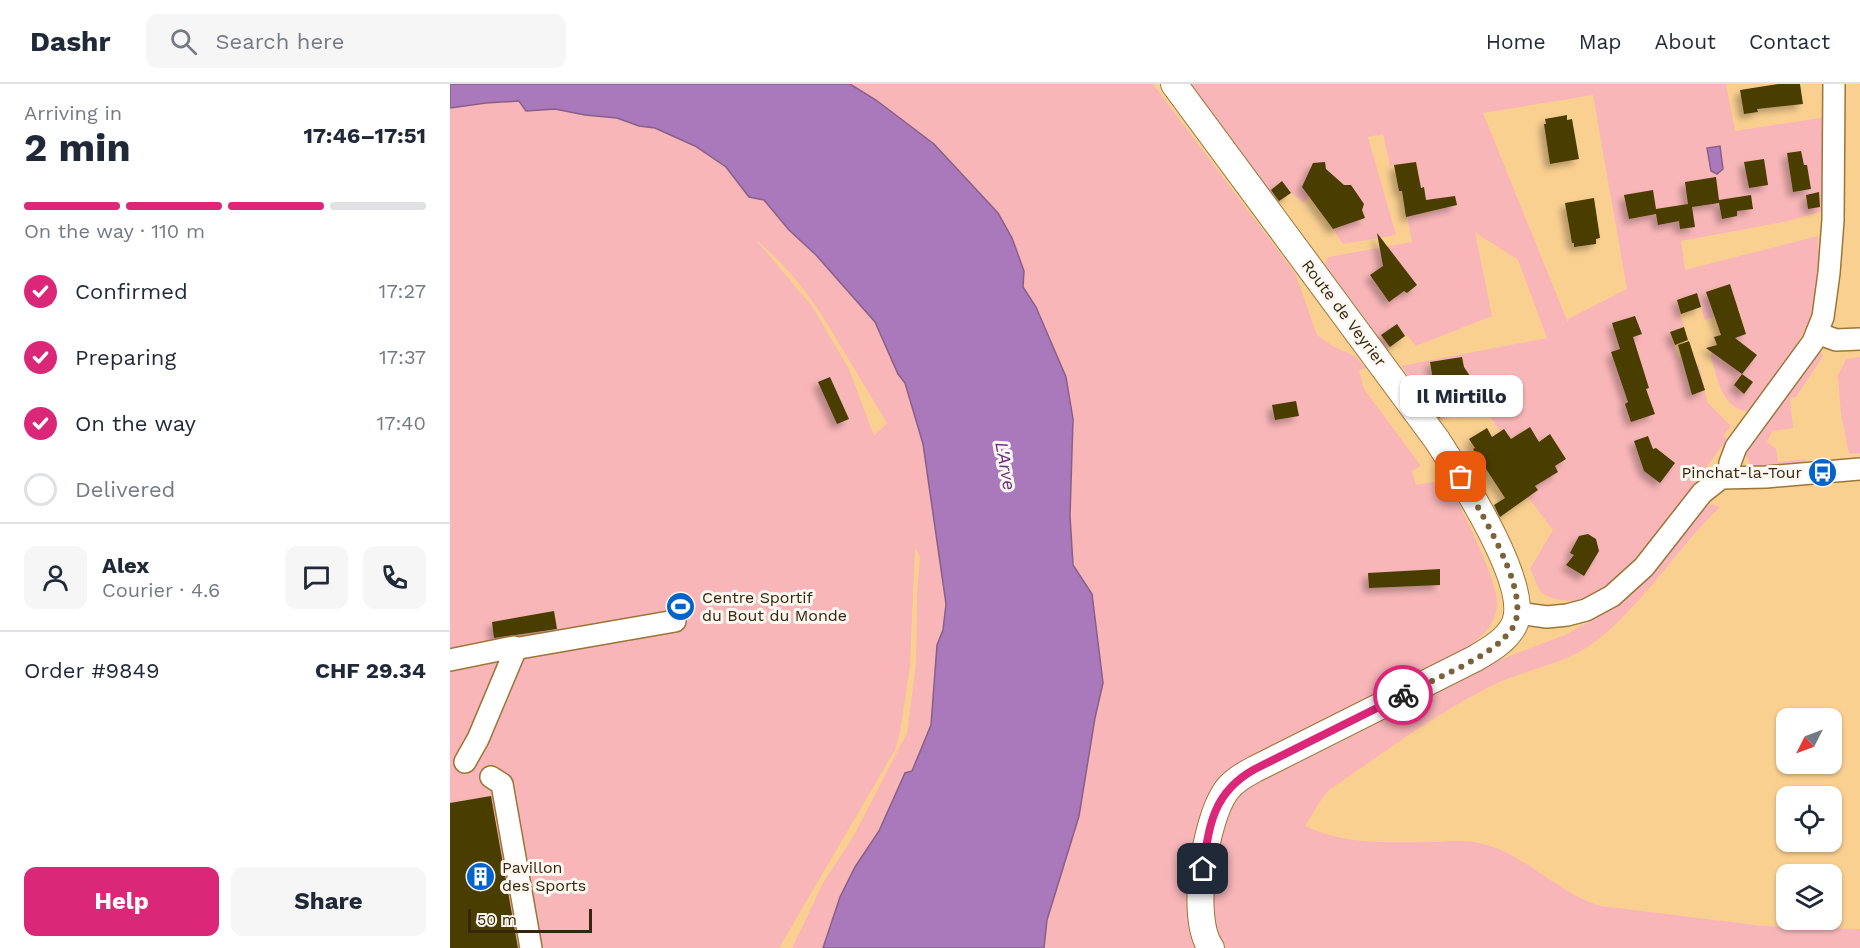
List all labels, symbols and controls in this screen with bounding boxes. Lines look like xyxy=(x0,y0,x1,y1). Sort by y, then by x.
search box xyxy=(146,14,566,68)
text: Dashr xyxy=(30,25,110,58)
icon: search xyxy=(167,25,200,58)
text: Search here xyxy=(215,29,344,54)
text: Home xyxy=(1486,29,1546,54)
text: Map xyxy=(1579,29,1622,54)
text: About xyxy=(1655,29,1716,54)
text: Contact xyxy=(1749,29,1830,54)
text: Arriving in xyxy=(24,101,122,125)
text: 17:46–17:51 xyxy=(303,123,426,148)
text: 2 min xyxy=(24,125,131,170)
text: On the way · 110 m xyxy=(24,219,205,243)
street label: Route de Veyrier xyxy=(1298,256,1391,370)
icon: check xyxy=(24,275,57,308)
text: Confirmed xyxy=(75,279,188,304)
text: 17:27 xyxy=(379,279,426,303)
icon: check xyxy=(24,341,57,374)
text: Preparing xyxy=(75,345,176,370)
text: 17:37 xyxy=(379,345,426,369)
callout: Il Mirtillo xyxy=(1400,375,1522,417)
text: Il Mirtillo xyxy=(1416,384,1507,408)
icon: check xyxy=(24,407,57,440)
text: On the way xyxy=(75,411,196,436)
text: 17:40 xyxy=(376,411,426,435)
water label: L'Arve xyxy=(991,440,1021,492)
pin xyxy=(1435,451,1486,502)
bus stop icon: Pinchat-la-Tour xyxy=(1807,456,1839,488)
icon: bag xyxy=(1444,460,1477,493)
place label: Pinchat-la-Tour xyxy=(1682,463,1802,482)
text: Delivered xyxy=(75,477,175,502)
button: person xyxy=(24,546,87,609)
button: chat xyxy=(285,546,348,609)
button: phone xyxy=(363,546,426,609)
text: Alex xyxy=(102,553,149,578)
text: Courier · 4.6 xyxy=(102,578,220,602)
place label: Centre Sportif du Bout du Monde xyxy=(702,588,847,625)
sports icon: Centre Sportif du Bout du Monde xyxy=(665,590,697,622)
text: Order #9849 xyxy=(24,658,160,683)
text: CHF 29.34 xyxy=(315,658,426,683)
courier xyxy=(1373,665,1433,725)
icon: bike xyxy=(1387,679,1420,712)
north arrow xyxy=(1776,708,1842,774)
map controls xyxy=(1776,708,1842,930)
button: locate xyxy=(1776,786,1842,852)
pin xyxy=(1177,843,1228,894)
icon: home xyxy=(1186,852,1219,885)
place label: Pavillon des Sports xyxy=(502,858,586,895)
building icon: Pavillon des Sports xyxy=(465,860,497,892)
button: layers xyxy=(1776,864,1842,930)
button: Help xyxy=(24,867,219,936)
button: Share xyxy=(231,867,426,936)
scale bar xyxy=(468,906,592,934)
text: 50 m xyxy=(477,910,517,929)

